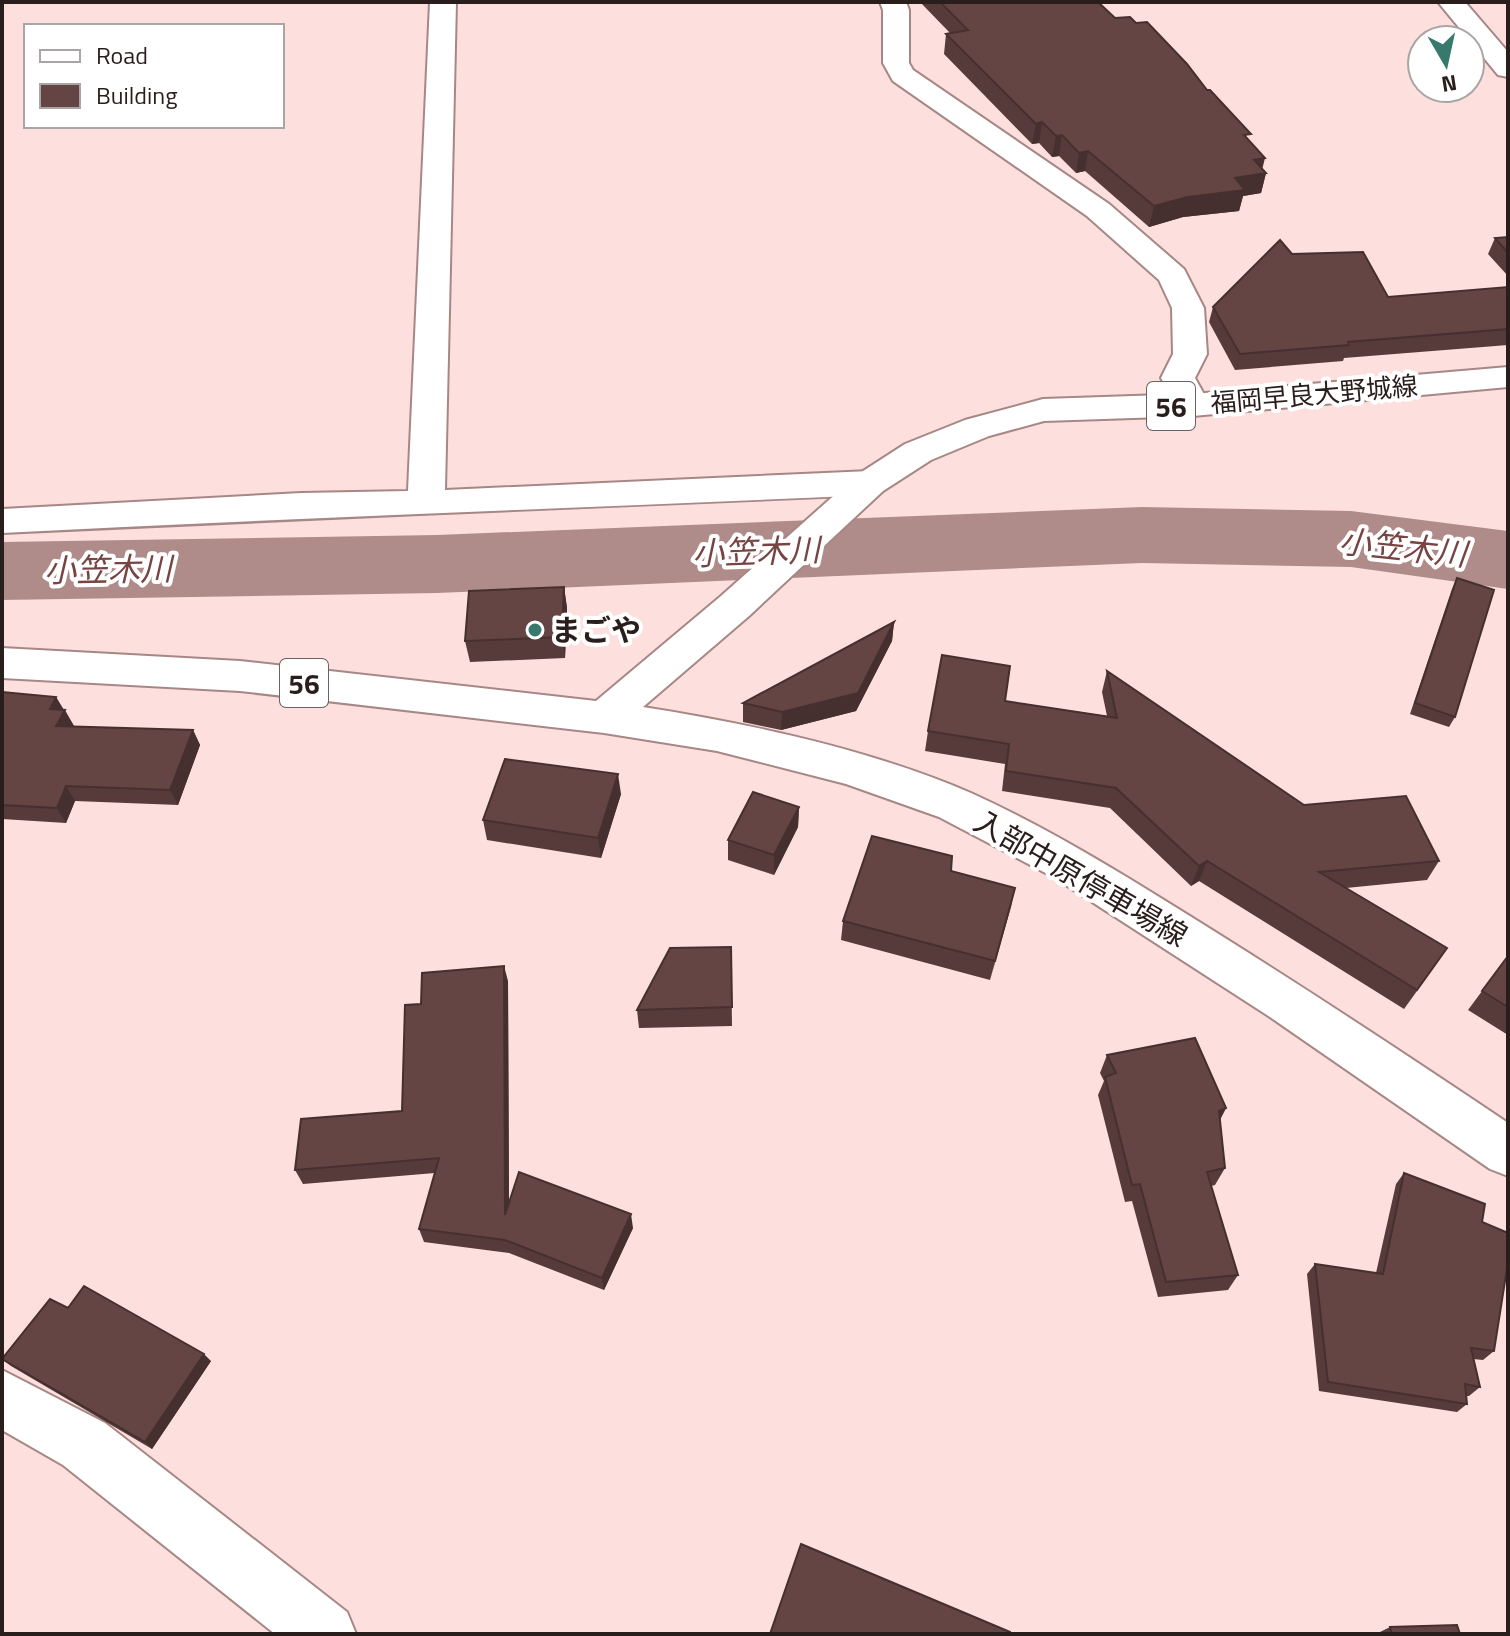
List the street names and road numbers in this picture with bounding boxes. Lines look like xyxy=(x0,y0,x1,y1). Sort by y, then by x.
street label: 福岡早良大野城線 xyxy=(1209,366,1419,422)
road number: 56 xyxy=(1147,382,1195,430)
road number: 56 xyxy=(280,659,328,707)
street label: 入部中原停車場線 xyxy=(966,798,1196,958)

